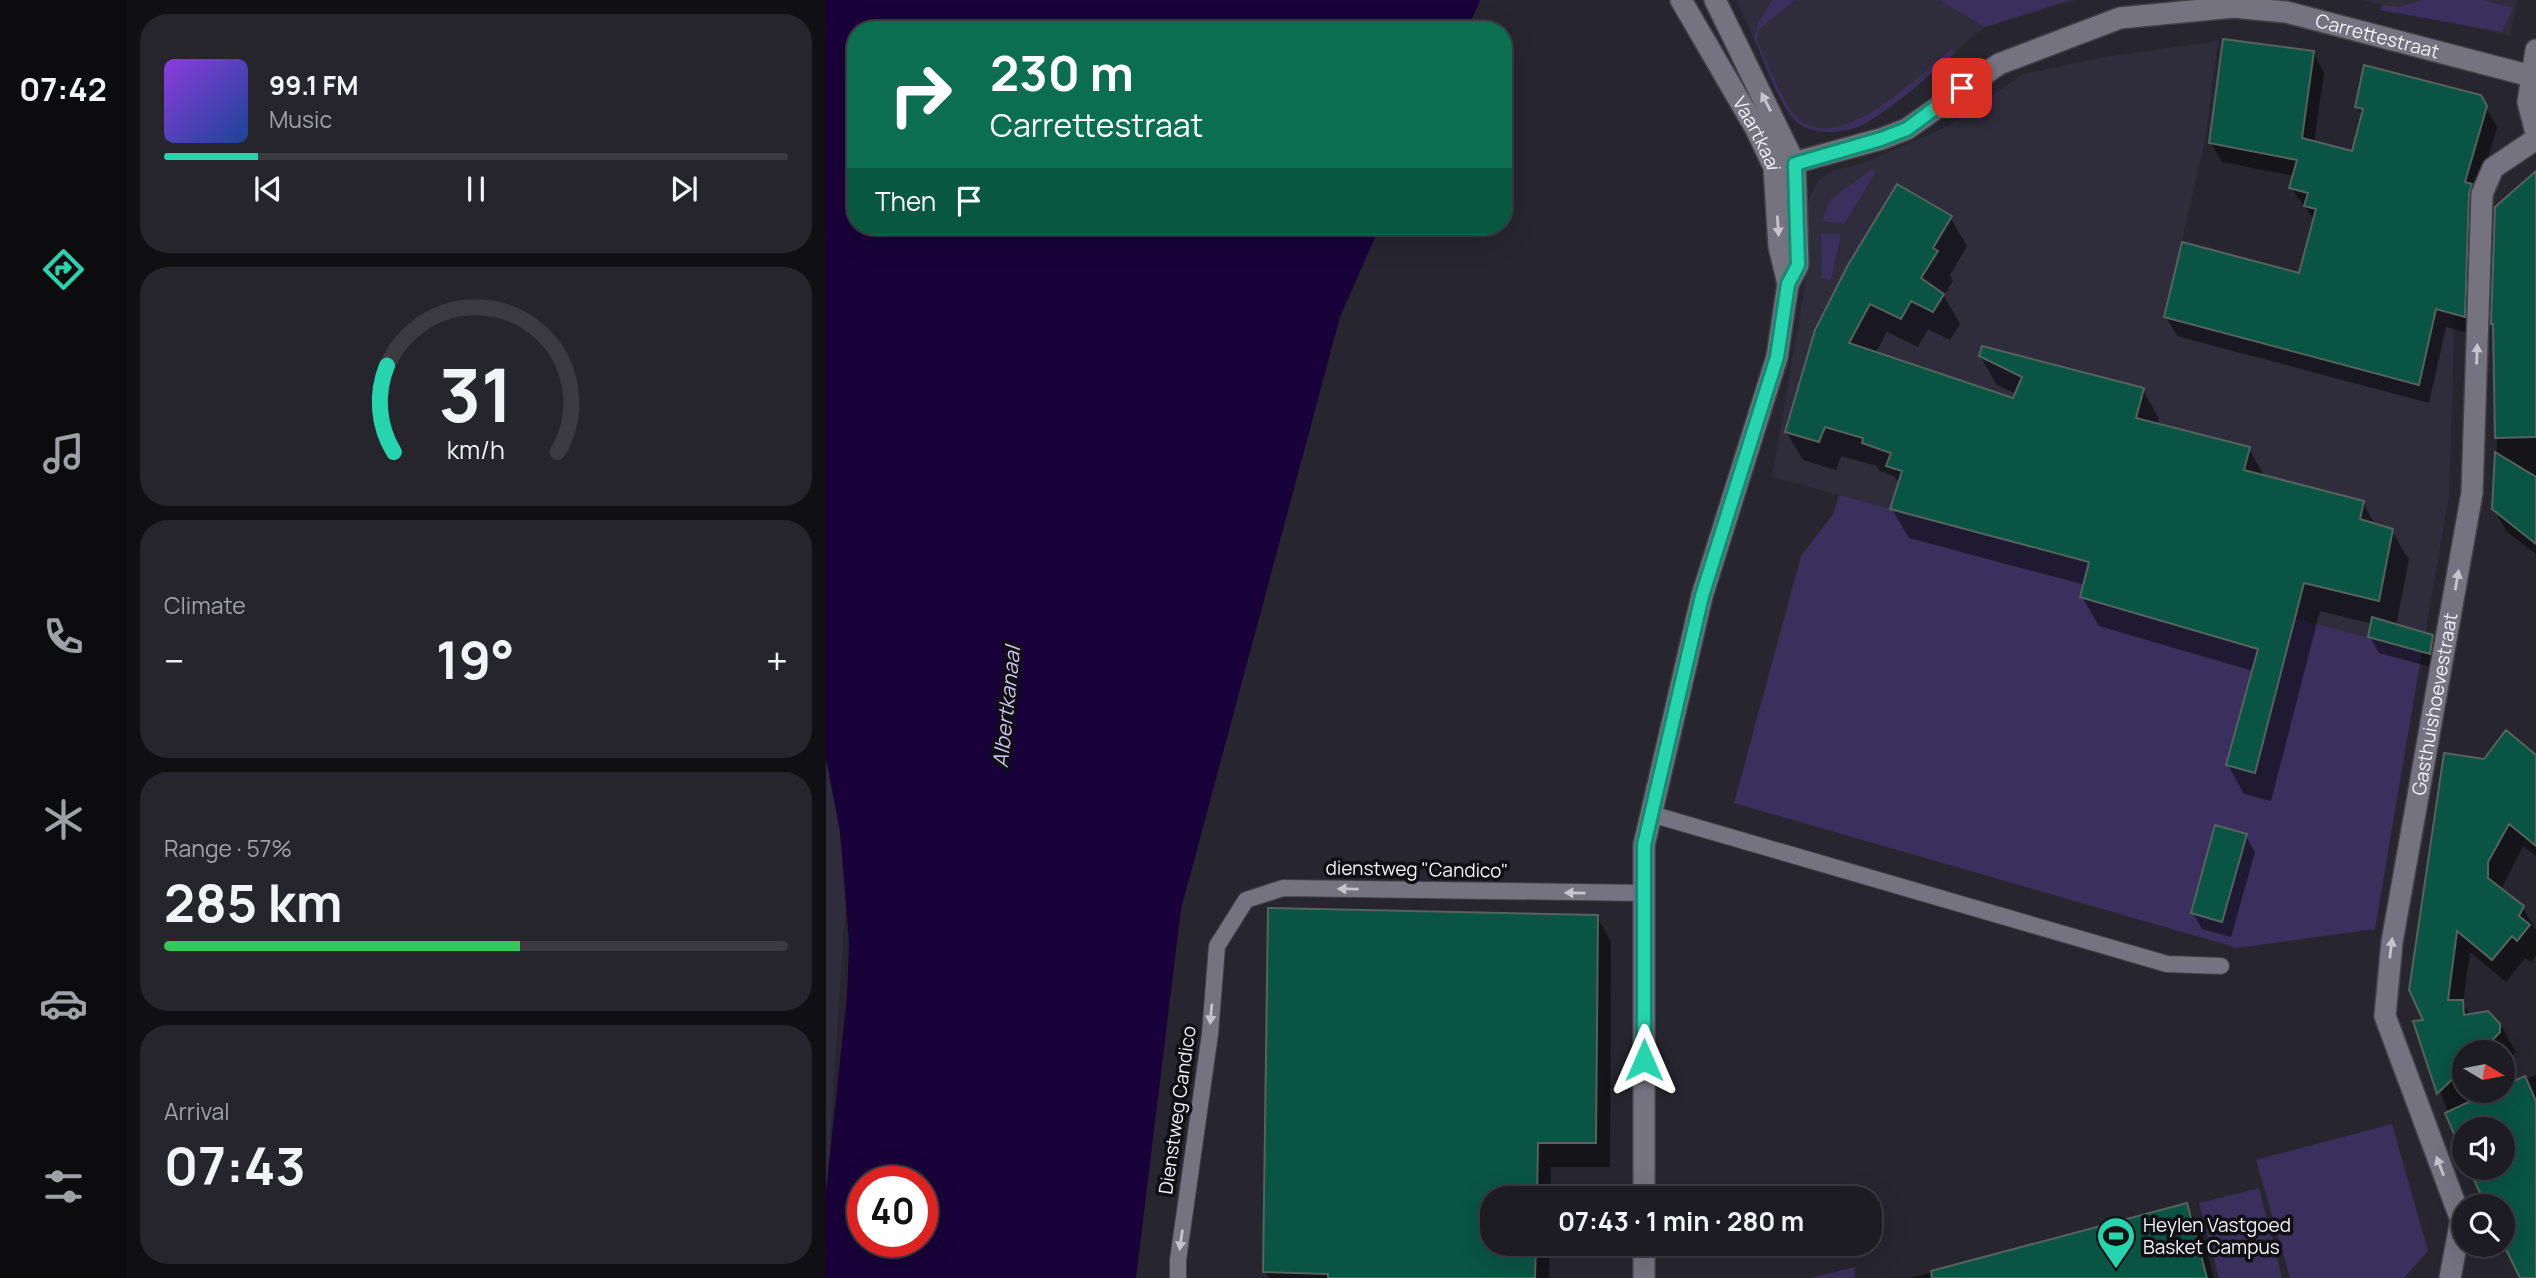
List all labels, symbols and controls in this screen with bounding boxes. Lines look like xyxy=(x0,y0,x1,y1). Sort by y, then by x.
street label: Carrettestraat xyxy=(2313,7,2442,64)
text: 230 m xyxy=(990,39,1134,106)
icon: right xyxy=(875,49,966,140)
pin xyxy=(1932,58,1992,118)
text: 07:42 xyxy=(19,67,107,111)
text: 99.1 FM xyxy=(269,67,358,103)
icon: arrive xyxy=(1943,69,1981,107)
street label: Vaartkaai xyxy=(1727,91,1787,172)
one-way arrow xyxy=(1761,92,1772,112)
text: Music xyxy=(269,103,332,135)
text: Carrettestraat xyxy=(990,103,1203,147)
icon: previous xyxy=(249,170,287,208)
icon: pause xyxy=(457,170,495,208)
icon: next xyxy=(665,170,703,208)
icon: arrive xyxy=(950,182,988,220)
text: Then xyxy=(875,183,936,219)
one-way arrow xyxy=(1772,215,1783,237)
icon: directions xyxy=(39,245,88,294)
one-way arrow xyxy=(2471,342,2482,364)
text: 31 xyxy=(439,345,513,445)
icon: music xyxy=(39,429,88,478)
text: km/h xyxy=(447,432,505,467)
one-way arrow xyxy=(2452,569,2463,591)
text: Climate xyxy=(164,589,246,621)
street label: Gasthuishoevestraat xyxy=(2405,610,2463,797)
icon: phone xyxy=(39,612,88,661)
text: 19° xyxy=(436,624,515,695)
text: − xyxy=(164,634,185,686)
text: + xyxy=(766,634,788,686)
water label: Albertkanaal xyxy=(986,642,1027,769)
icon: climate xyxy=(39,795,88,844)
text: Range · 57% xyxy=(164,832,292,864)
street label: dienstweg "Candico" xyxy=(1325,854,1509,884)
text: 285 km xyxy=(164,867,342,938)
one-way arrow xyxy=(1336,883,1358,895)
one-way arrow xyxy=(1564,888,1586,899)
one-way arrow xyxy=(2386,937,2397,959)
icon: car xyxy=(39,979,88,1028)
one-way arrow xyxy=(1205,1004,1216,1026)
position arrow xyxy=(1607,1023,1681,1097)
street label: Dienstweg Candico xyxy=(1152,1024,1202,1196)
north arrow xyxy=(2452,1040,2515,1102)
map controls xyxy=(2452,1040,2515,1257)
text: Arrival xyxy=(164,1095,230,1127)
button: sound xyxy=(2452,1117,2515,1180)
text: 07:43 xyxy=(164,1130,306,1201)
one-way arrow xyxy=(2434,1155,2445,1176)
icon: filters xyxy=(39,1162,88,1211)
speed limit sign: 40 xyxy=(847,1166,938,1257)
button: search xyxy=(2452,1194,2515,1257)
text: 07:43 · 1 min · 280 m xyxy=(1558,1203,1804,1239)
place label: Heylen Vastgoed Basket Campus xyxy=(2143,1212,2291,1260)
sports icon: Heylen Vastgoed Basket Campus xyxy=(2095,1215,2137,1270)
one-way arrow xyxy=(1175,1229,1186,1251)

